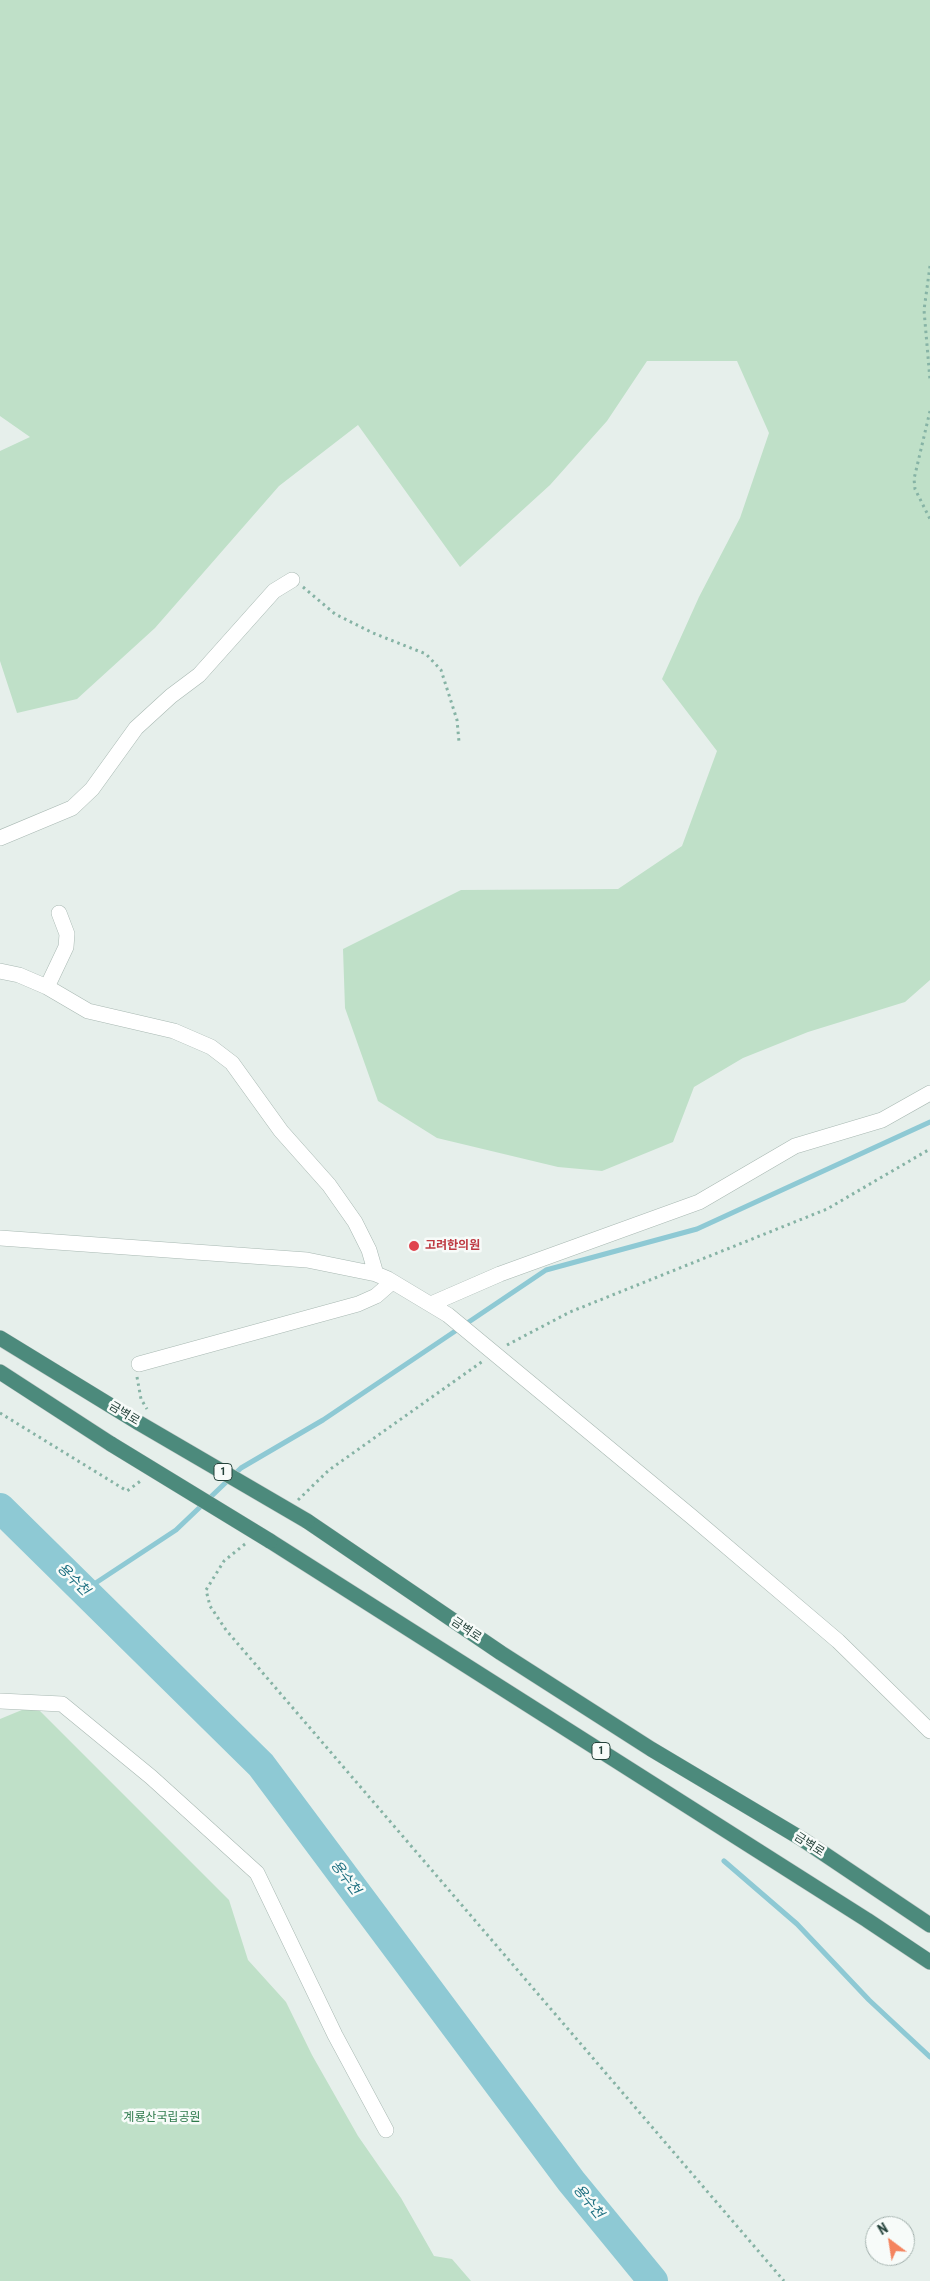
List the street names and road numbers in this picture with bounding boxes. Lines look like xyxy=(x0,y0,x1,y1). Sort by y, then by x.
street label: 금벽로 xyxy=(106,1399,142,1429)
road number: 1 xyxy=(214,1464,232,1480)
street label: 금벽로 xyxy=(448,1615,484,1645)
road number: 1 xyxy=(592,1742,610,1760)
street label: 금벽로 xyxy=(791,1830,827,1860)

